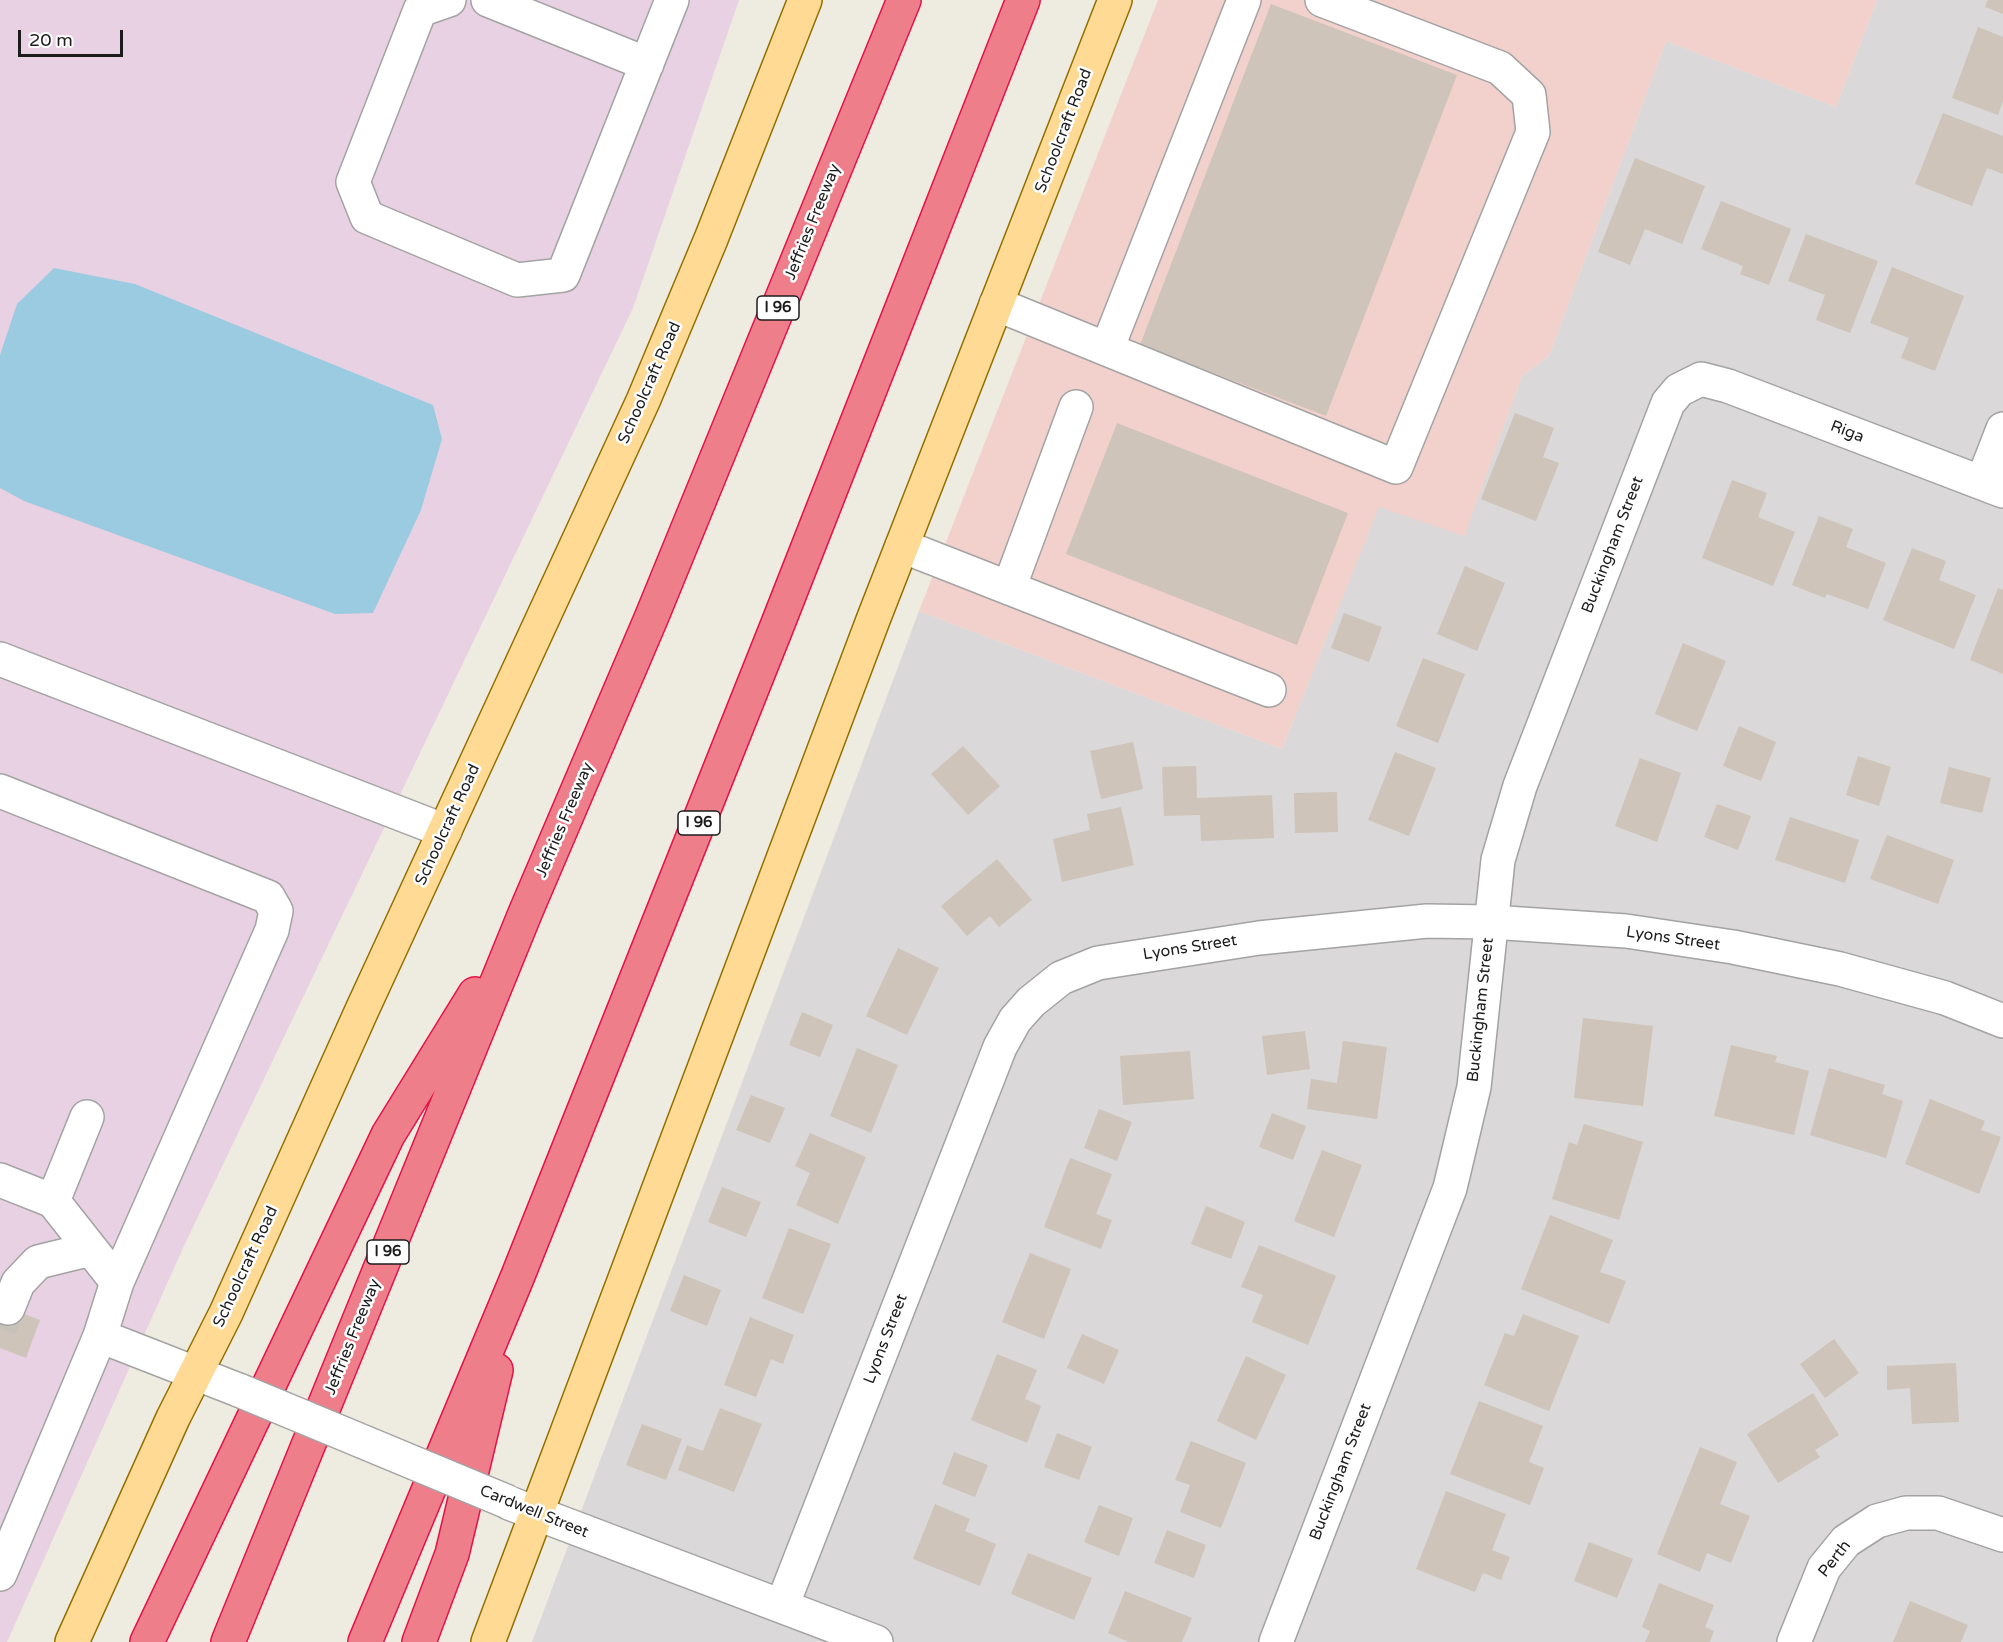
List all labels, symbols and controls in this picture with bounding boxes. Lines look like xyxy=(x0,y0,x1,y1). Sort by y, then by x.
scale bar xyxy=(21,18,126,56)
text: 20 m xyxy=(29,29,73,51)
street label: Schoolcraft Road xyxy=(1031,66,1097,196)
street label: Jeffries Freeway xyxy=(781,161,845,283)
road number: I 96 xyxy=(757,296,799,320)
street label: Schoolcraft Road xyxy=(614,319,686,447)
street label: Riga xyxy=(1827,417,1867,447)
street label: Buckingham Street xyxy=(1578,474,1648,616)
street label: Jeffries Freeway xyxy=(532,760,598,880)
street label: Schoolcraft Road xyxy=(412,761,484,889)
road number: I 96 xyxy=(678,811,720,835)
street label: Lyons Street xyxy=(1625,923,1721,955)
street label: Lyons Street xyxy=(1142,931,1238,965)
street label: Buckingham Street xyxy=(1464,937,1498,1083)
street label: Schoolcraft Road xyxy=(210,1203,282,1331)
road number: I 96 xyxy=(367,1240,409,1264)
street label: Jeffries Freeway xyxy=(321,1276,385,1398)
street label: Lyons Street xyxy=(860,1291,912,1387)
street label: Buckingham Street xyxy=(1306,1401,1376,1543)
street label: Cardwell Street xyxy=(477,1481,591,1543)
street label: Perth xyxy=(1815,1537,1855,1581)

